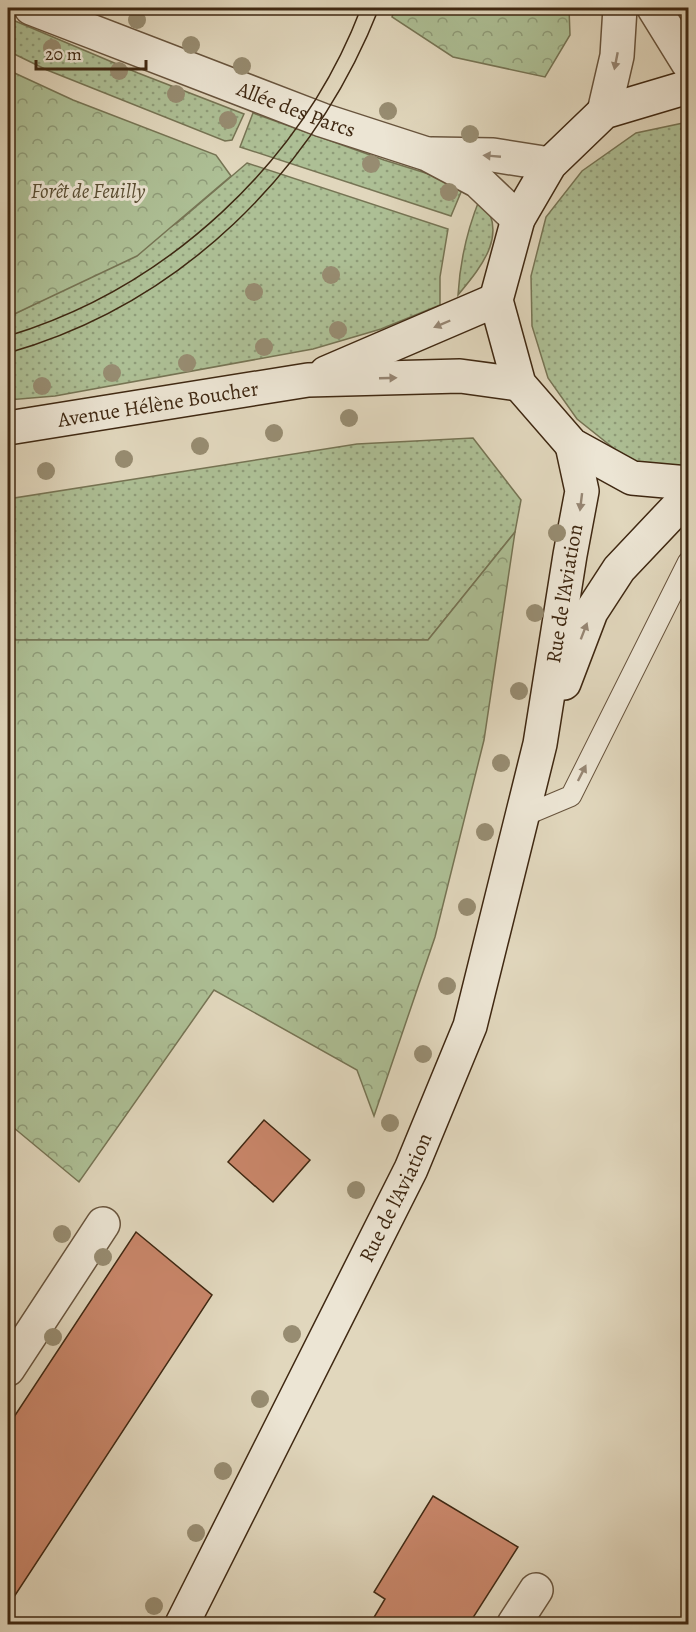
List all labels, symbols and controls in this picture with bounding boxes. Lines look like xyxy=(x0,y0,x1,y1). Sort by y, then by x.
scale bar xyxy=(36,33,146,71)
text: 20 m xyxy=(45,42,82,66)
one-way arrow xyxy=(611,51,620,70)
street label: Allée des Parcs xyxy=(232,74,359,144)
one-way arrow xyxy=(483,151,502,161)
park label: Forêt de Feuilly xyxy=(31,177,145,205)
one-way arrow xyxy=(433,319,451,329)
one-way arrow xyxy=(378,373,397,383)
street label: Avenue Hélène Boucher xyxy=(55,374,261,434)
one-way arrow xyxy=(576,493,586,512)
street label: Rue de l'Aviation xyxy=(539,522,590,665)
one-way arrow xyxy=(579,621,589,639)
one-way arrow xyxy=(577,764,587,782)
street label: Rue de l'Aviation xyxy=(352,1129,438,1267)

